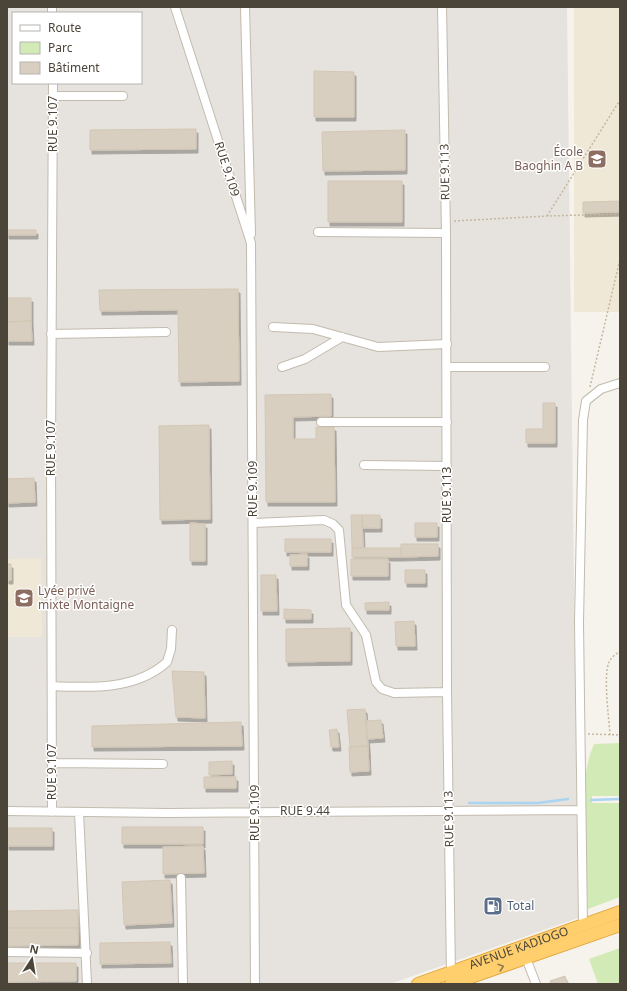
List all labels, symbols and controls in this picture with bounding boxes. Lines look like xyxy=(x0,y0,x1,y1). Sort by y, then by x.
legend xyxy=(12,12,142,84)
text: Route xyxy=(48,19,81,36)
text: Parc xyxy=(48,39,73,56)
text: Bâtiment xyxy=(48,59,100,76)
street label: RUE 9.107 xyxy=(44,96,61,152)
street label: RUE 9.109 xyxy=(211,139,244,199)
street label: RUE 9.113 xyxy=(436,143,453,201)
place label: École Baoghin A B xyxy=(514,143,583,174)
school or university icon: École Baoghin A B xyxy=(586,148,608,170)
street label: RUE 9.107 xyxy=(42,420,59,476)
street label: RUE 9.109 xyxy=(244,461,261,517)
street label: RUE 9.113 xyxy=(438,467,455,523)
place label: Lyée privé mixte Montaigne xyxy=(38,582,134,613)
school or university icon: Lyée privé mixte Montaigne xyxy=(13,587,35,609)
street label: RUE 9.107 xyxy=(43,744,60,800)
street label: RUE 9.109 xyxy=(246,785,263,841)
street label: RUE 9.113 xyxy=(440,790,457,848)
street label: RUE 9.44 xyxy=(280,802,330,819)
fuel station icon: Total xyxy=(482,895,504,917)
place label: Total xyxy=(507,897,534,914)
street label: AVENUE KADIOGO xyxy=(467,922,571,973)
north arrow xyxy=(12,939,52,979)
text: N xyxy=(28,940,40,957)
one-way arrow xyxy=(498,963,505,972)

